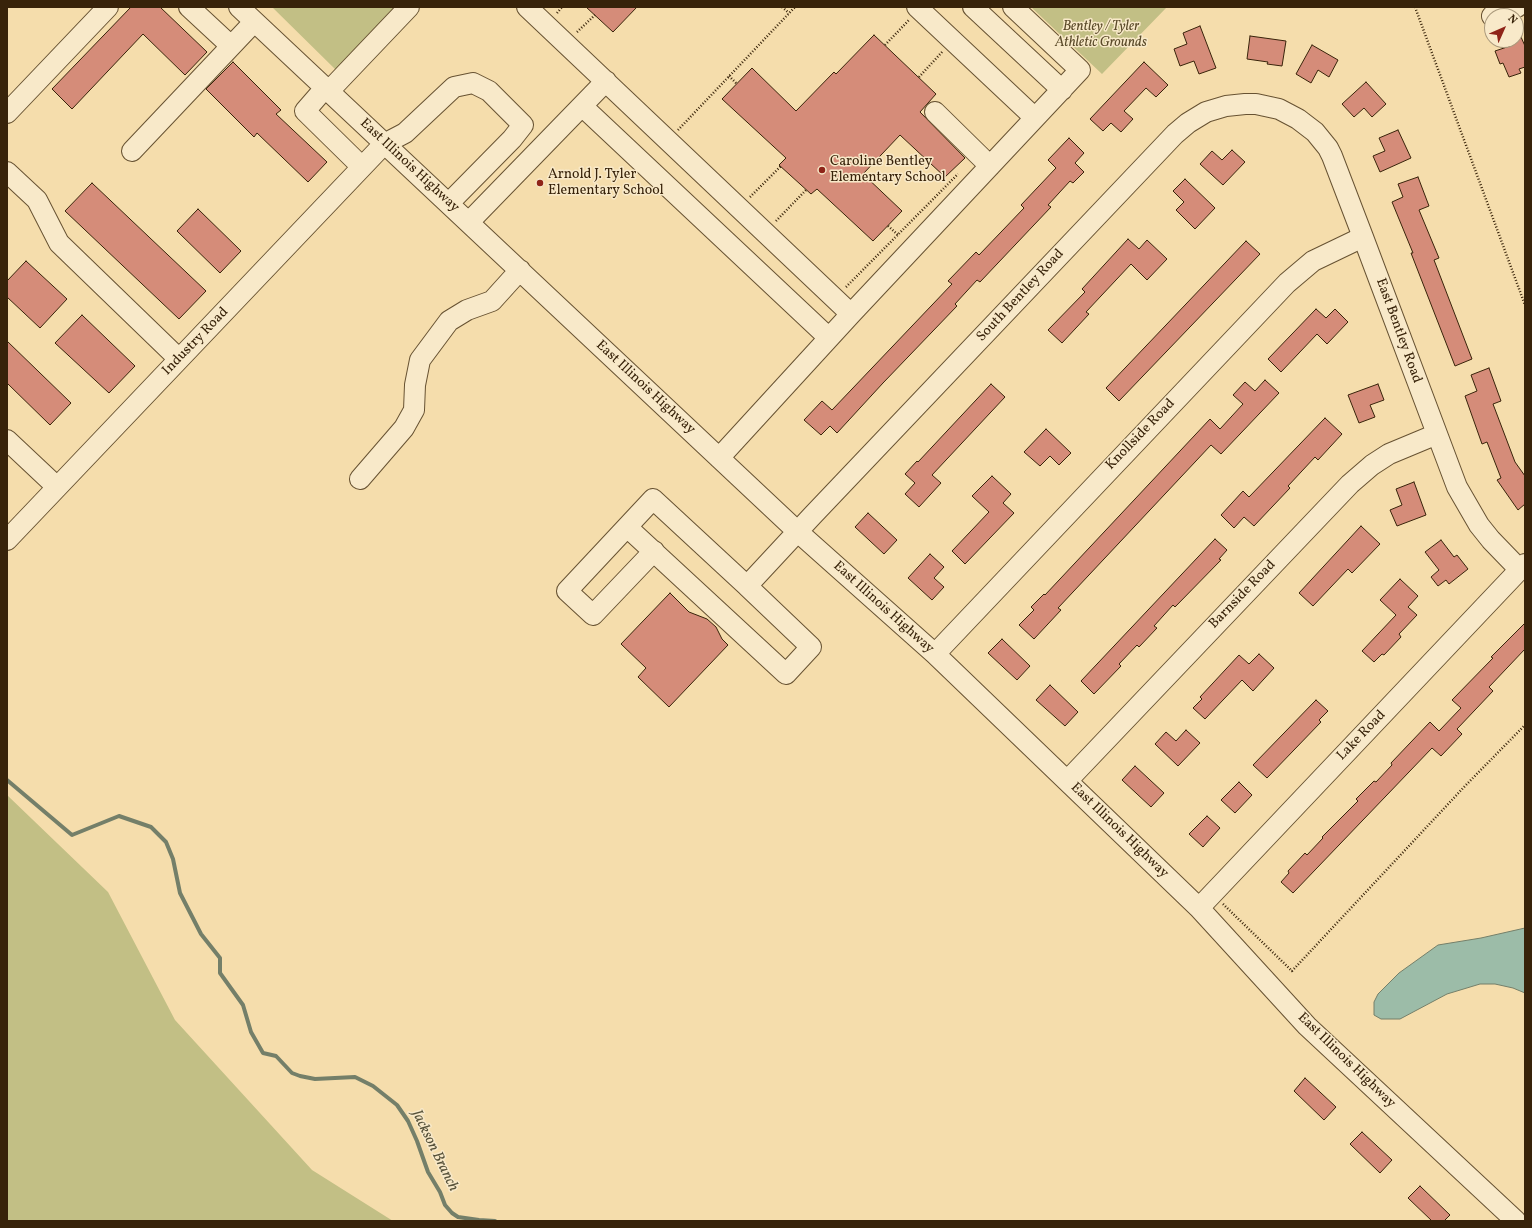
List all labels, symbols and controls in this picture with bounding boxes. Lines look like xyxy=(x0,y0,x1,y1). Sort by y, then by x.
north arrow xyxy=(1484,8,1524,48)
text: N xyxy=(1504,12,1520,28)
park label: Bentley / Tyler Athletic Grounds xyxy=(1055,19,1147,52)
street label: East Illinois Highway xyxy=(356,115,462,217)
place label: Caroline Bentley Elementary School xyxy=(830,154,946,186)
marker: Caroline Bentley Elementary School xyxy=(817,165,827,175)
place label: Arnold J. Tyler Elementary School xyxy=(548,167,664,200)
marker: Arnold J. Tyler Elementary School xyxy=(535,178,545,188)
street label: South Bentley Road xyxy=(974,246,1068,346)
street label: East Bentley Road xyxy=(1371,276,1425,386)
street label: Industry Road xyxy=(159,305,233,379)
street label: East Illinois Highway xyxy=(592,337,698,439)
street label: Knollside Road xyxy=(1103,396,1179,474)
street label: Barnside Road xyxy=(1206,557,1280,633)
street label: East Illinois Highway xyxy=(829,558,937,658)
street label: Lake Road xyxy=(1334,707,1390,765)
street label: East Illinois Highway xyxy=(1066,780,1172,882)
street label: East Illinois Highway xyxy=(1293,1010,1399,1112)
water label: Jackson Branch xyxy=(407,1107,461,1195)

